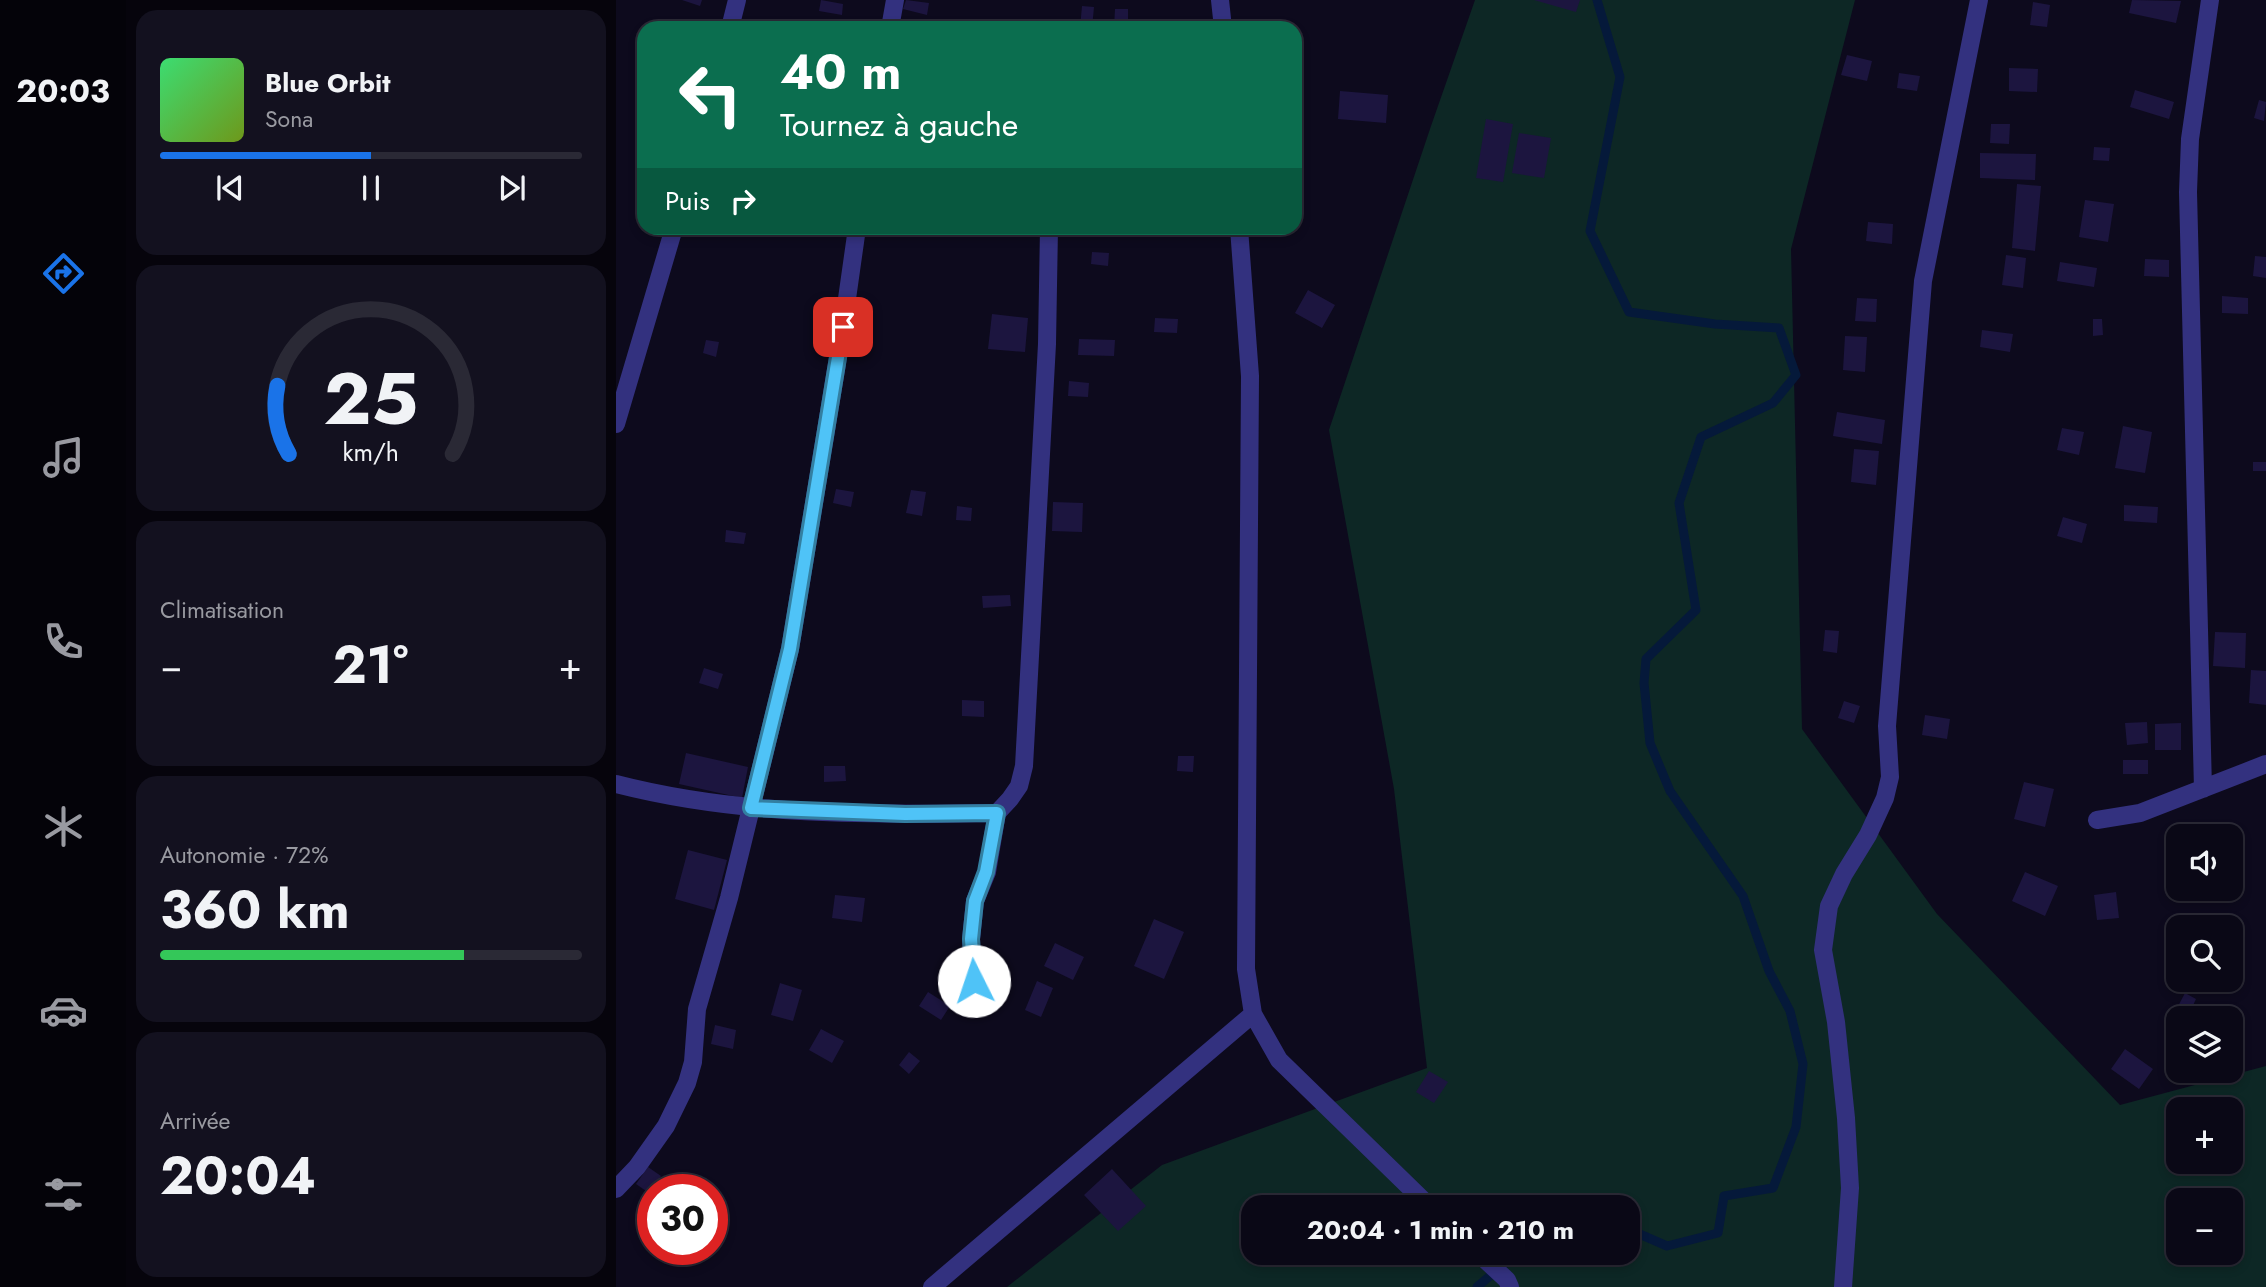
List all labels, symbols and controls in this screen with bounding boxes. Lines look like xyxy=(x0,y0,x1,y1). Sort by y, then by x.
text: 40 m xyxy=(780,37,902,107)
icon: left xyxy=(665,49,756,140)
text: Blue Orbit xyxy=(265,64,390,102)
text: 20:03 xyxy=(16,68,110,114)
text: Sona xyxy=(265,102,313,136)
text: Tournez à gauche xyxy=(780,102,1018,148)
icon: previous xyxy=(211,169,249,207)
icon: pause xyxy=(352,169,390,207)
icon: next xyxy=(493,169,531,207)
text: Puis xyxy=(665,182,710,220)
icon: right xyxy=(724,182,762,220)
icon: directions xyxy=(39,249,88,298)
pin xyxy=(813,297,873,357)
icon: arrive xyxy=(824,308,862,346)
text: 25 xyxy=(324,347,418,452)
icon: music xyxy=(39,433,88,482)
text: km/h xyxy=(343,434,399,470)
text: Climatisation xyxy=(160,593,284,627)
icon: phone xyxy=(39,617,88,666)
text: 21° xyxy=(333,627,409,703)
text: − xyxy=(160,638,182,693)
text: + xyxy=(559,638,582,693)
icon: climate xyxy=(39,802,88,851)
map controls xyxy=(2166,824,2243,1265)
button: sound xyxy=(2166,824,2243,901)
text: Autonomie · 72% xyxy=(160,838,328,872)
text: 360 km xyxy=(160,872,350,948)
button: search xyxy=(2166,915,2243,992)
position arrow xyxy=(937,944,1011,1018)
icon: car xyxy=(39,986,88,1035)
button: layers xyxy=(2166,1006,2243,1083)
button: + xyxy=(2166,1097,2243,1174)
text: Arrivée xyxy=(160,1104,230,1138)
text: 20:04 xyxy=(160,1138,316,1214)
icon: filters xyxy=(39,1170,88,1219)
speed limit sign: 30 xyxy=(637,1174,728,1265)
button: − xyxy=(2166,1188,2243,1265)
text: 20:04 · 1 min · 210 m xyxy=(1307,1211,1574,1249)

